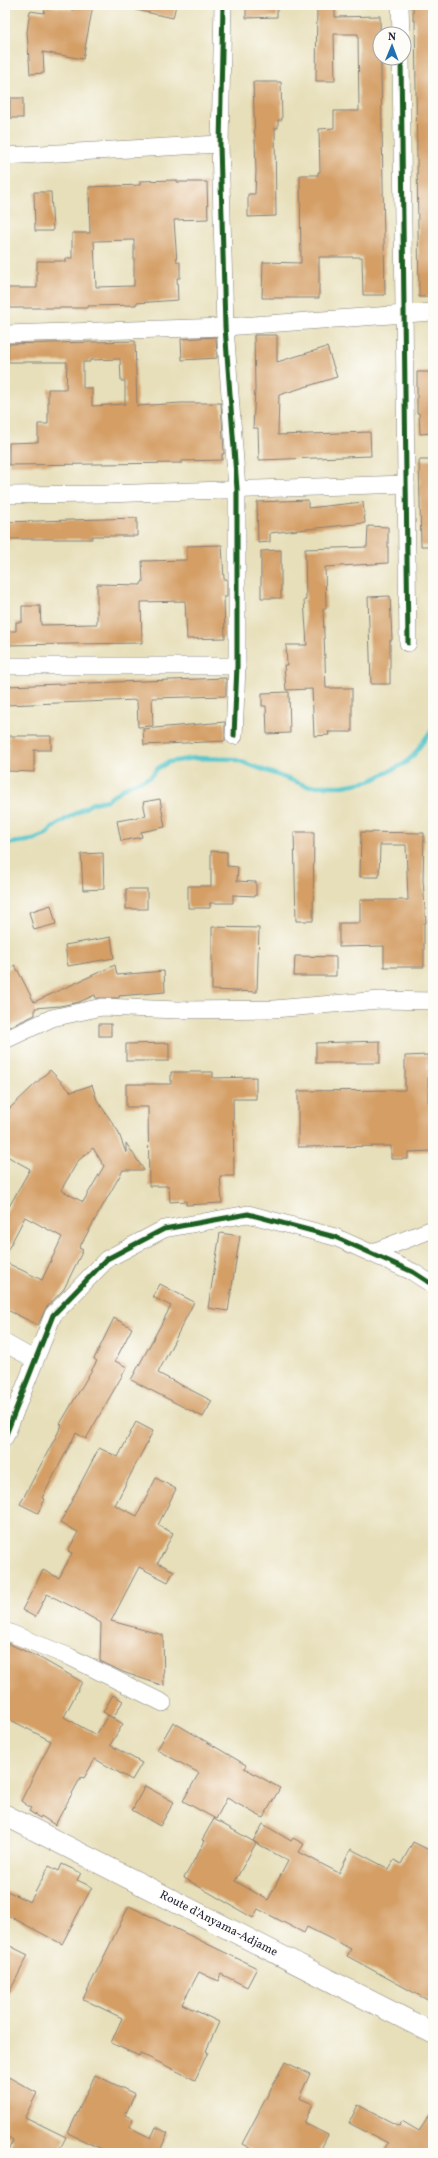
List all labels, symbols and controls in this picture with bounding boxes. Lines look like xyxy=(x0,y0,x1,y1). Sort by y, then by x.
north arrow xyxy=(372,26,412,66)
text: N xyxy=(388,30,396,45)
street label: Route d'Anyama-Adjame xyxy=(157,1887,281,1961)

